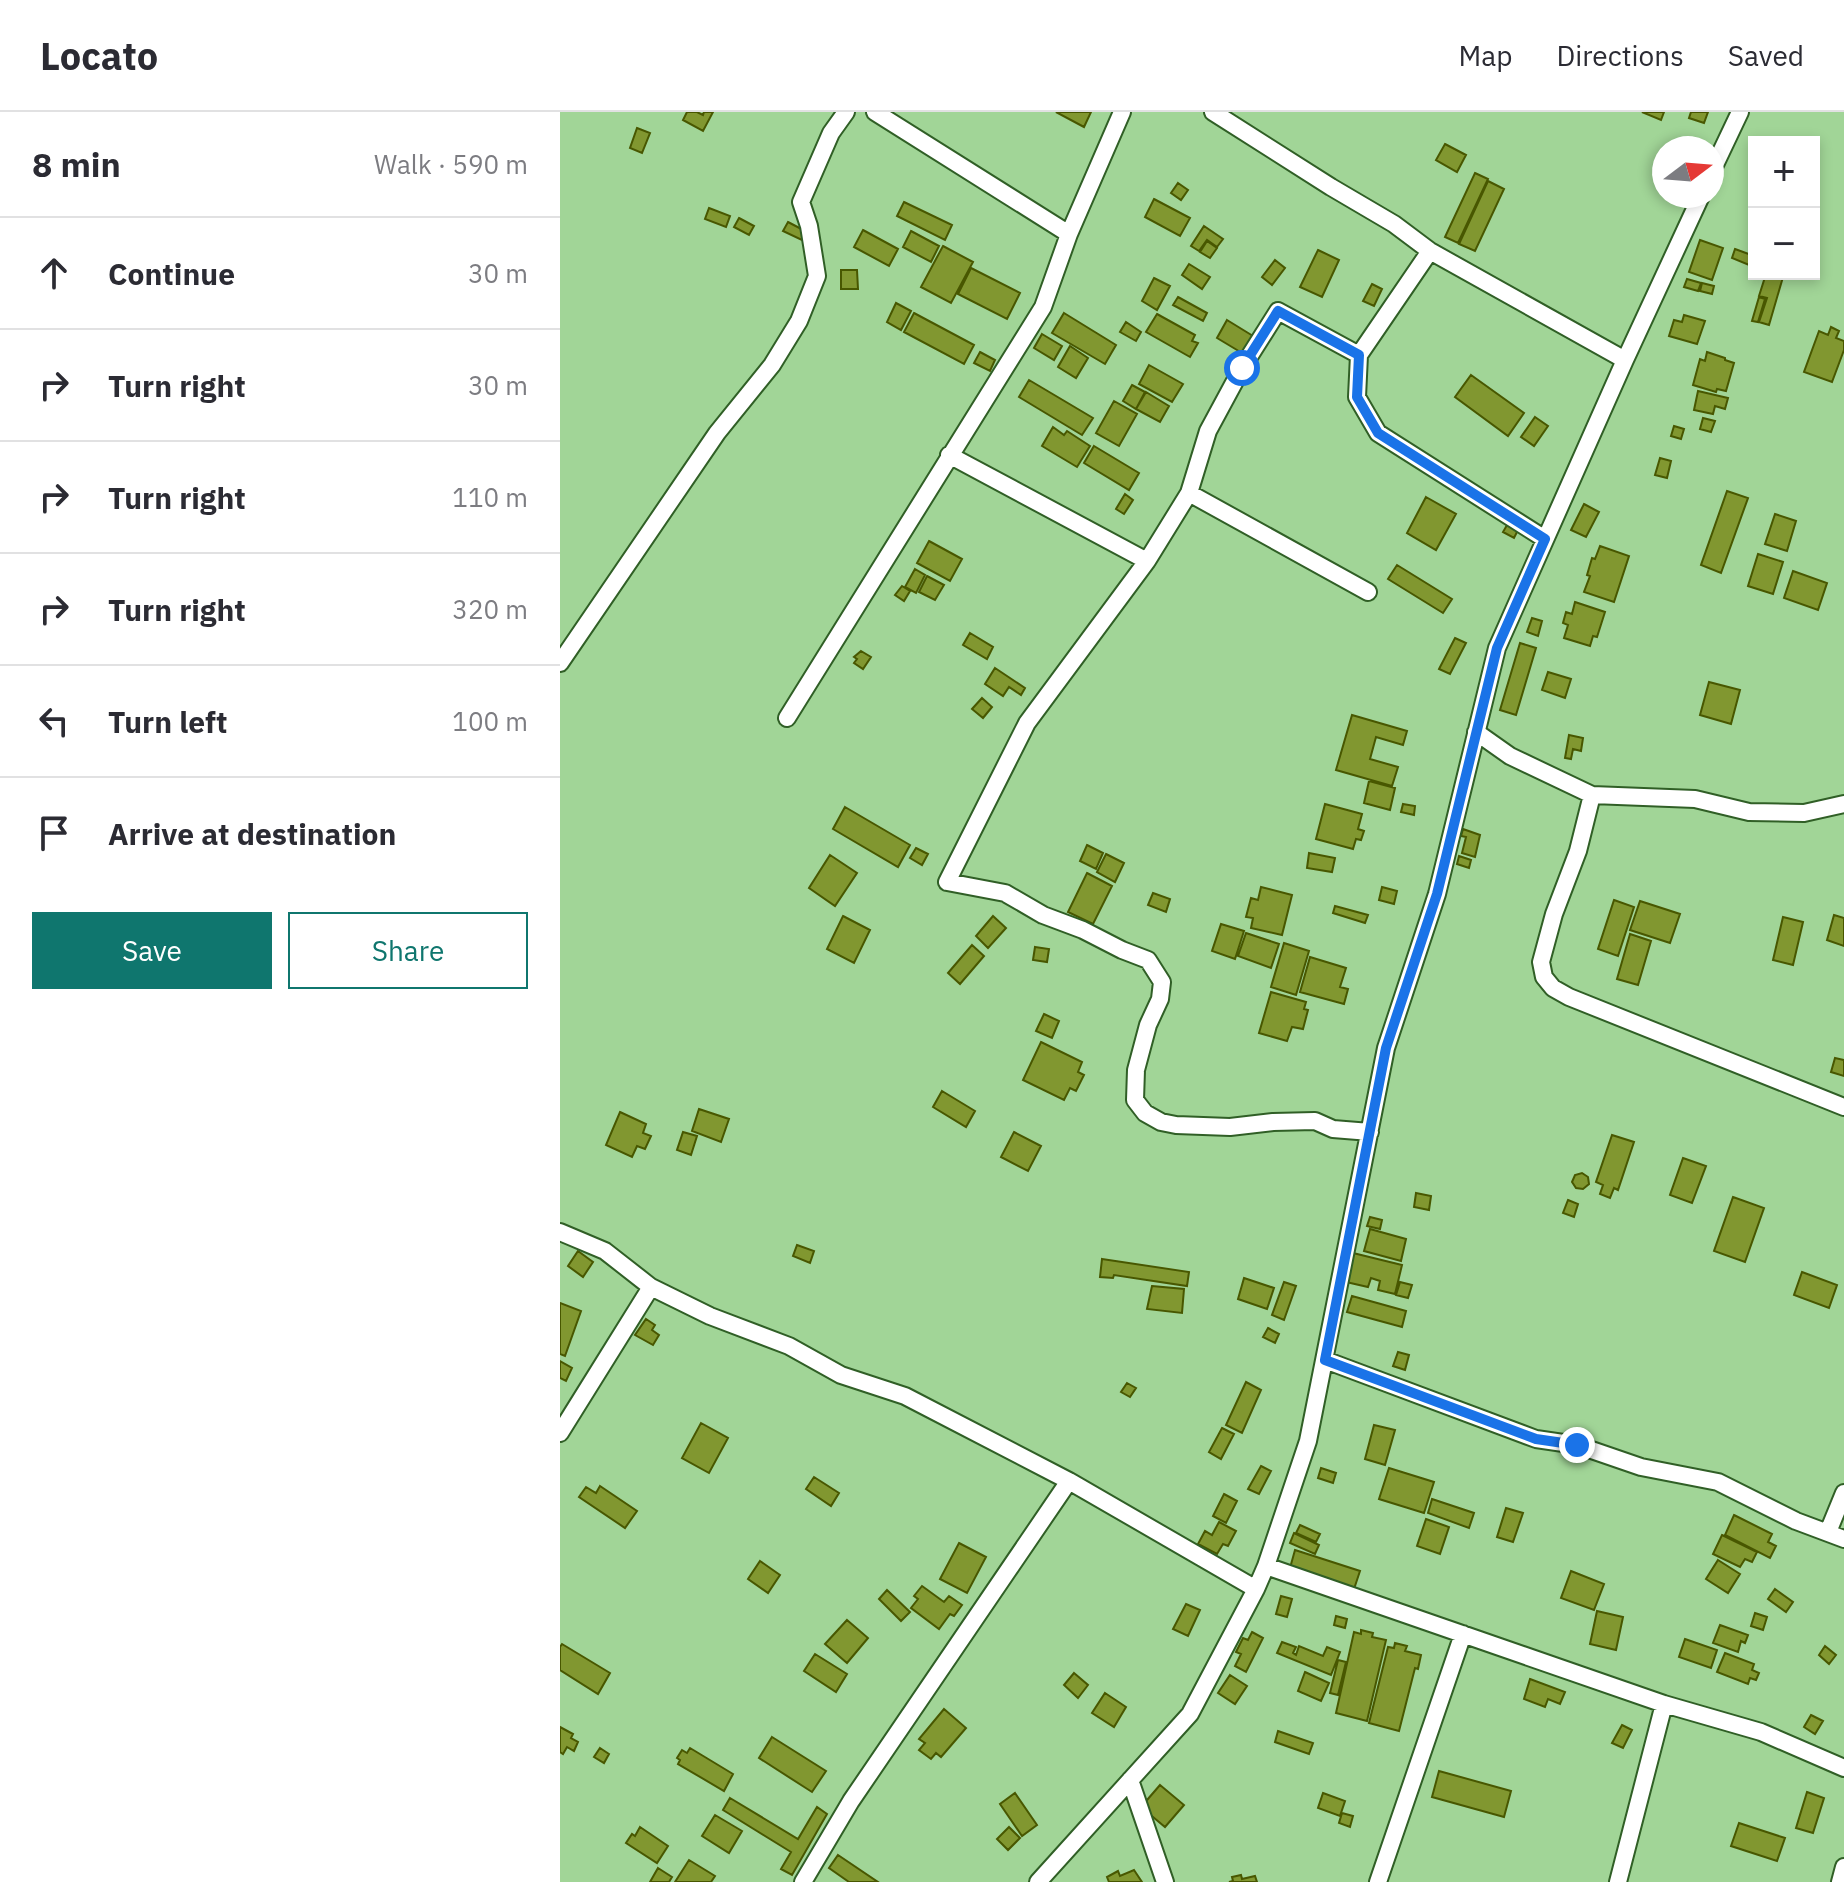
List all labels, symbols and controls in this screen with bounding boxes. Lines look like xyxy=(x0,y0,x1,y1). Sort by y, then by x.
text: Locato xyxy=(40,31,158,80)
text: Map xyxy=(1458,37,1512,74)
text: Directions xyxy=(1556,37,1684,74)
text: Saved xyxy=(1728,37,1804,74)
north arrow xyxy=(1652,136,1724,208)
map controls xyxy=(1748,136,1820,280)
button: + xyxy=(1748,136,1820,208)
text: 8 min xyxy=(32,142,121,186)
text: Walk · 590 m xyxy=(374,147,528,181)
button: − xyxy=(1748,208,1820,280)
icon: ahead xyxy=(32,251,76,295)
text: Continue xyxy=(108,254,235,293)
text: 30 m xyxy=(468,256,528,290)
route start xyxy=(1224,350,1260,386)
icon: right xyxy=(32,363,76,407)
text: Turn right xyxy=(108,366,246,405)
text: 30 m xyxy=(468,368,528,402)
icon: right xyxy=(32,475,76,519)
text: Turn right xyxy=(108,478,246,517)
text: 110 m xyxy=(452,480,528,514)
icon: right xyxy=(32,587,76,631)
text: Turn right xyxy=(108,590,246,629)
text: 320 m xyxy=(452,592,528,626)
icon: left xyxy=(32,699,76,743)
text: Turn left xyxy=(108,702,227,741)
text: 100 m xyxy=(452,704,528,738)
icon: arrive xyxy=(32,811,76,855)
text: Arrive at destination xyxy=(108,814,396,853)
button: Save xyxy=(32,912,272,989)
button: Share xyxy=(288,912,528,989)
route end xyxy=(1559,1427,1595,1463)

